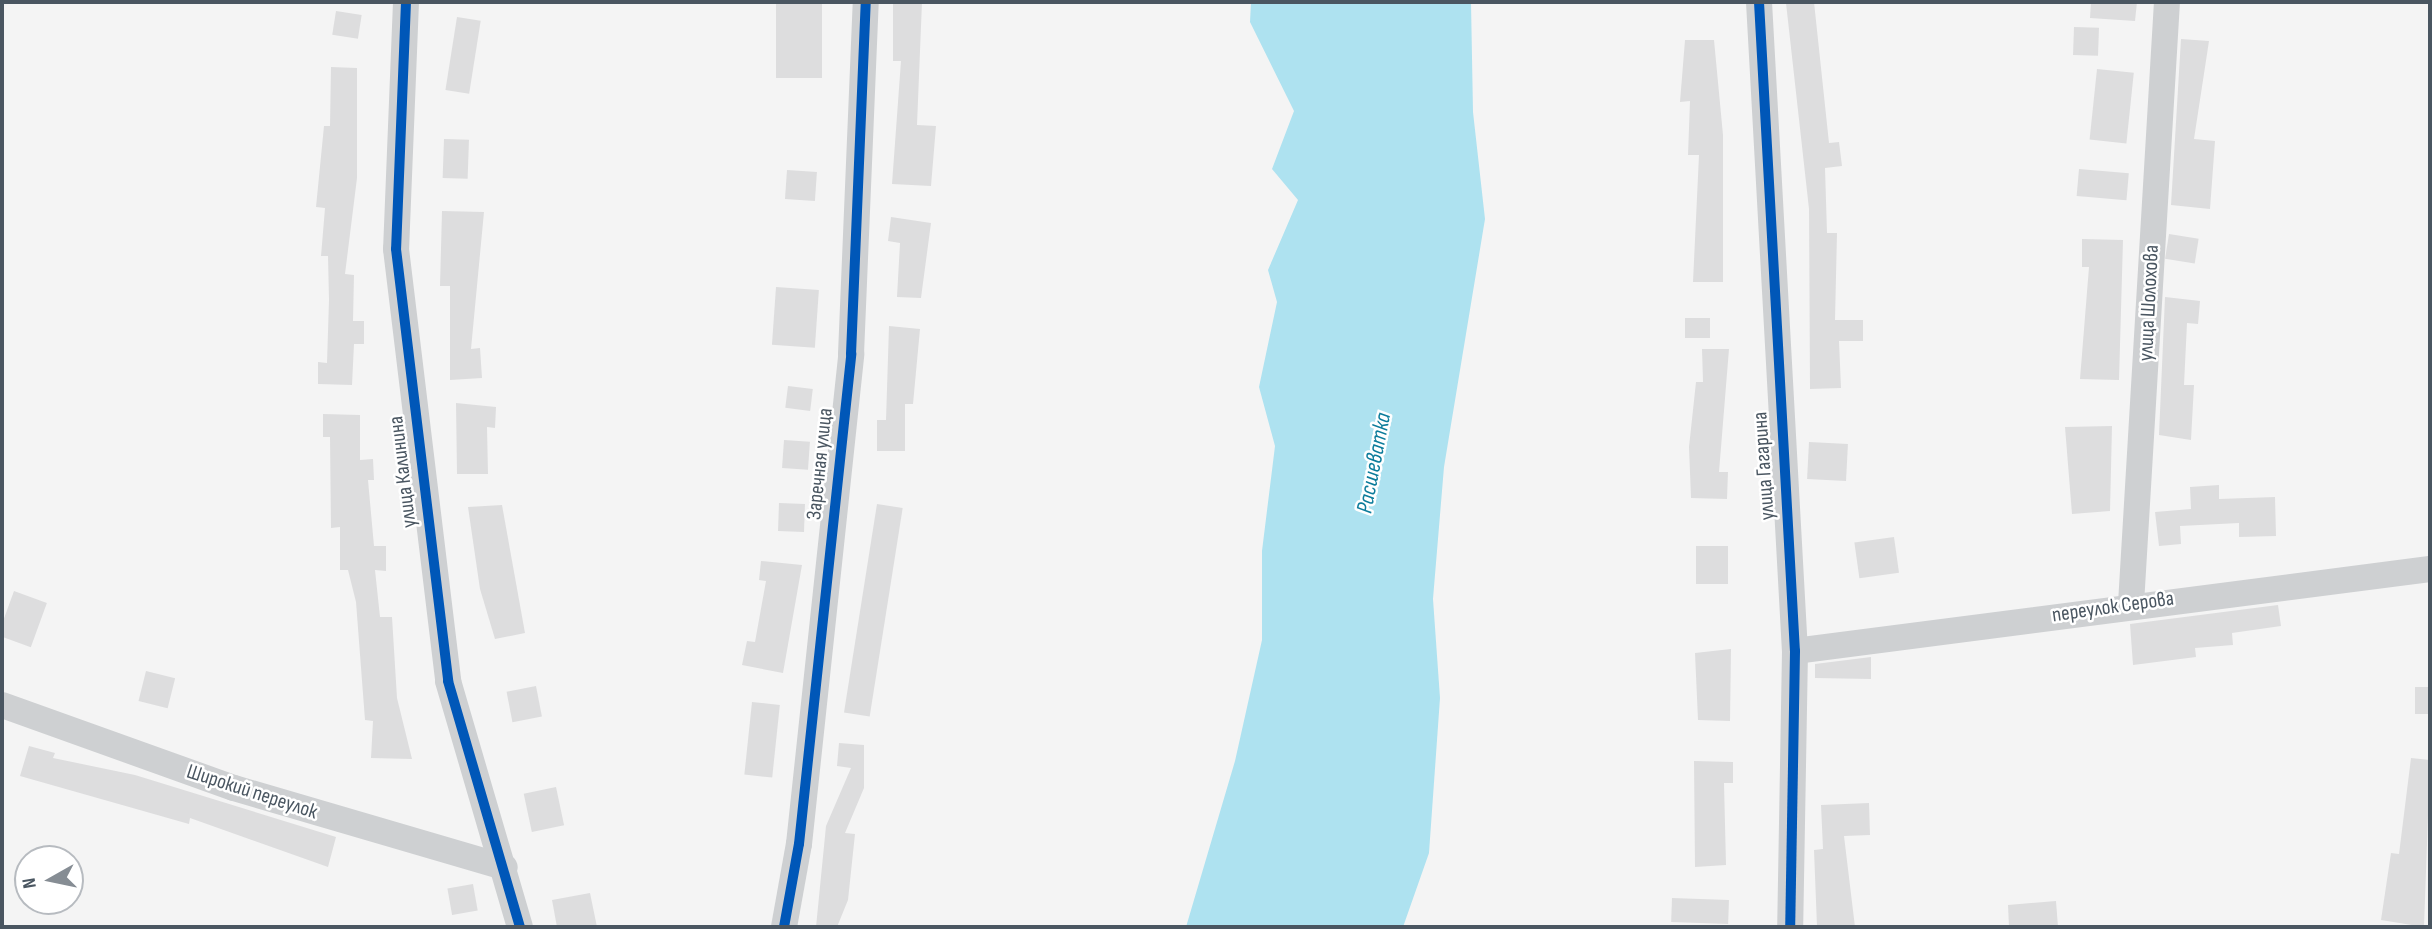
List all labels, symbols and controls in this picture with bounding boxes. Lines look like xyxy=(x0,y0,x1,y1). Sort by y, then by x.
street label: улица Шолохова xyxy=(2133,244,2165,362)
street label: Заречная улица xyxy=(802,407,838,521)
water label: Расшеватка xyxy=(1351,410,1397,516)
street label: улица Гагарина xyxy=(1748,411,1780,521)
street label: улица Калинина xyxy=(384,415,422,529)
street label: переулок Серова xyxy=(2051,586,2175,628)
street label: Широкий переулок xyxy=(183,759,321,825)
north arrow xyxy=(14,845,84,915)
text: N xyxy=(18,876,42,890)

